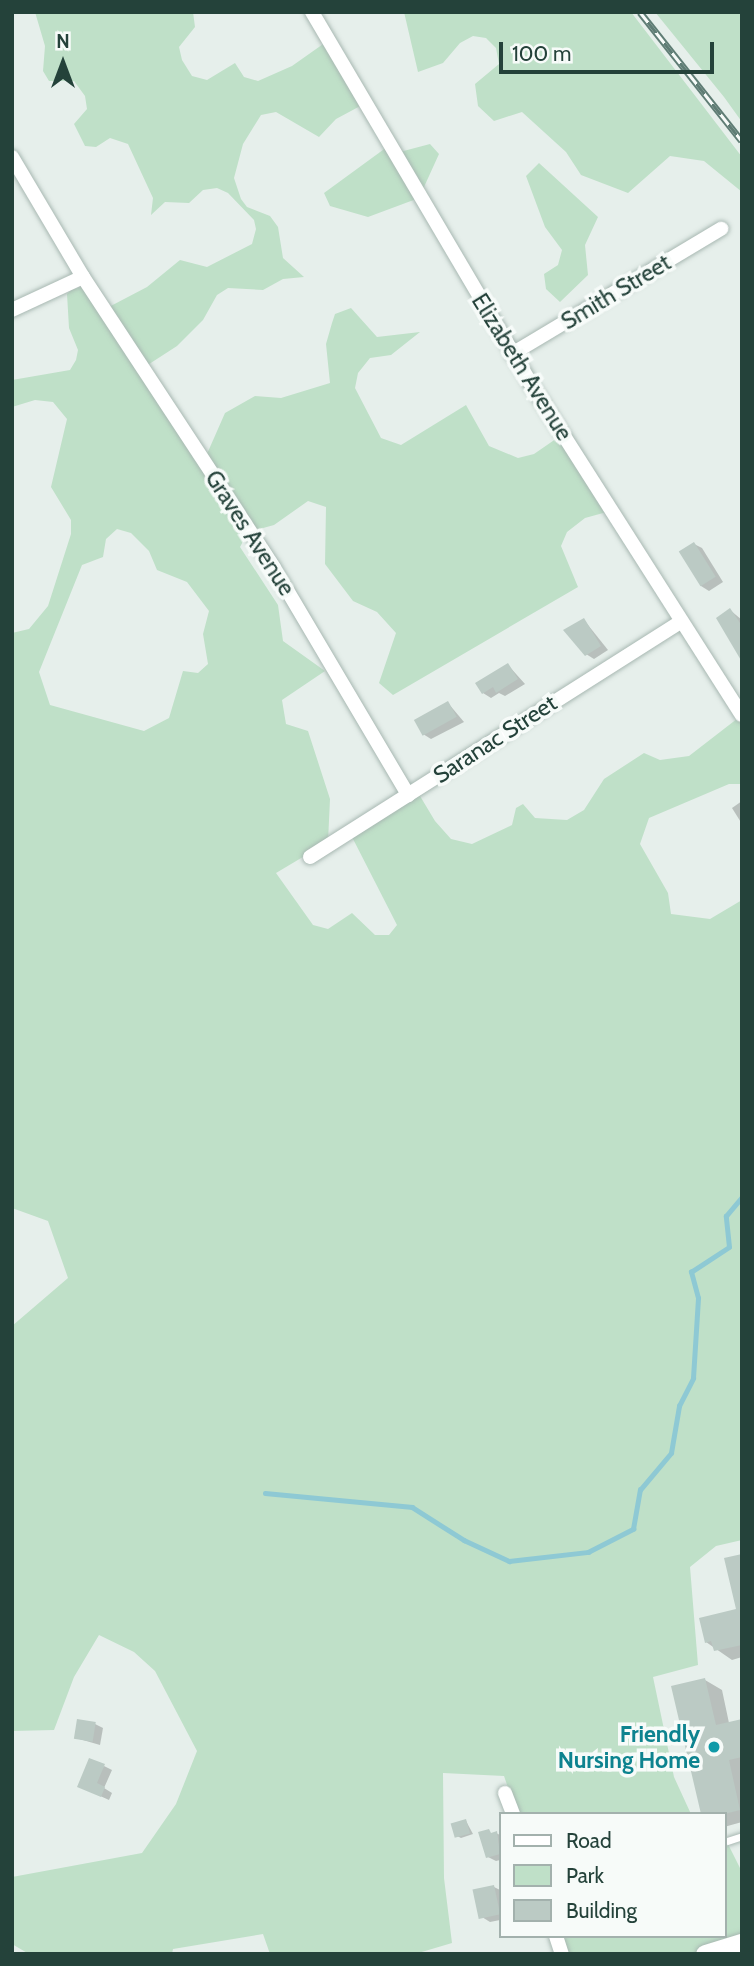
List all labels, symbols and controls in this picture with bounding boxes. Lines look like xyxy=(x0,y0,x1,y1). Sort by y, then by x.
north arrow xyxy=(28,28,98,98)
scale bar xyxy=(502,28,717,72)
text: N xyxy=(56,30,70,53)
text: 100 m xyxy=(512,41,571,66)
street label: Smith Street xyxy=(556,249,676,335)
street label: Elizabeth Avenue xyxy=(466,289,578,445)
street label: Graves Avenue xyxy=(199,465,301,601)
street label: Saranac Street xyxy=(428,689,562,789)
place label: Friendly Nursing Home xyxy=(558,1720,700,1774)
marker: Friendly Nursing Home xyxy=(706,1739,722,1755)
legend xyxy=(498,1812,726,1938)
text: Road xyxy=(566,1828,612,1853)
text: Park xyxy=(566,1863,604,1888)
text: Building xyxy=(566,1898,637,1923)

